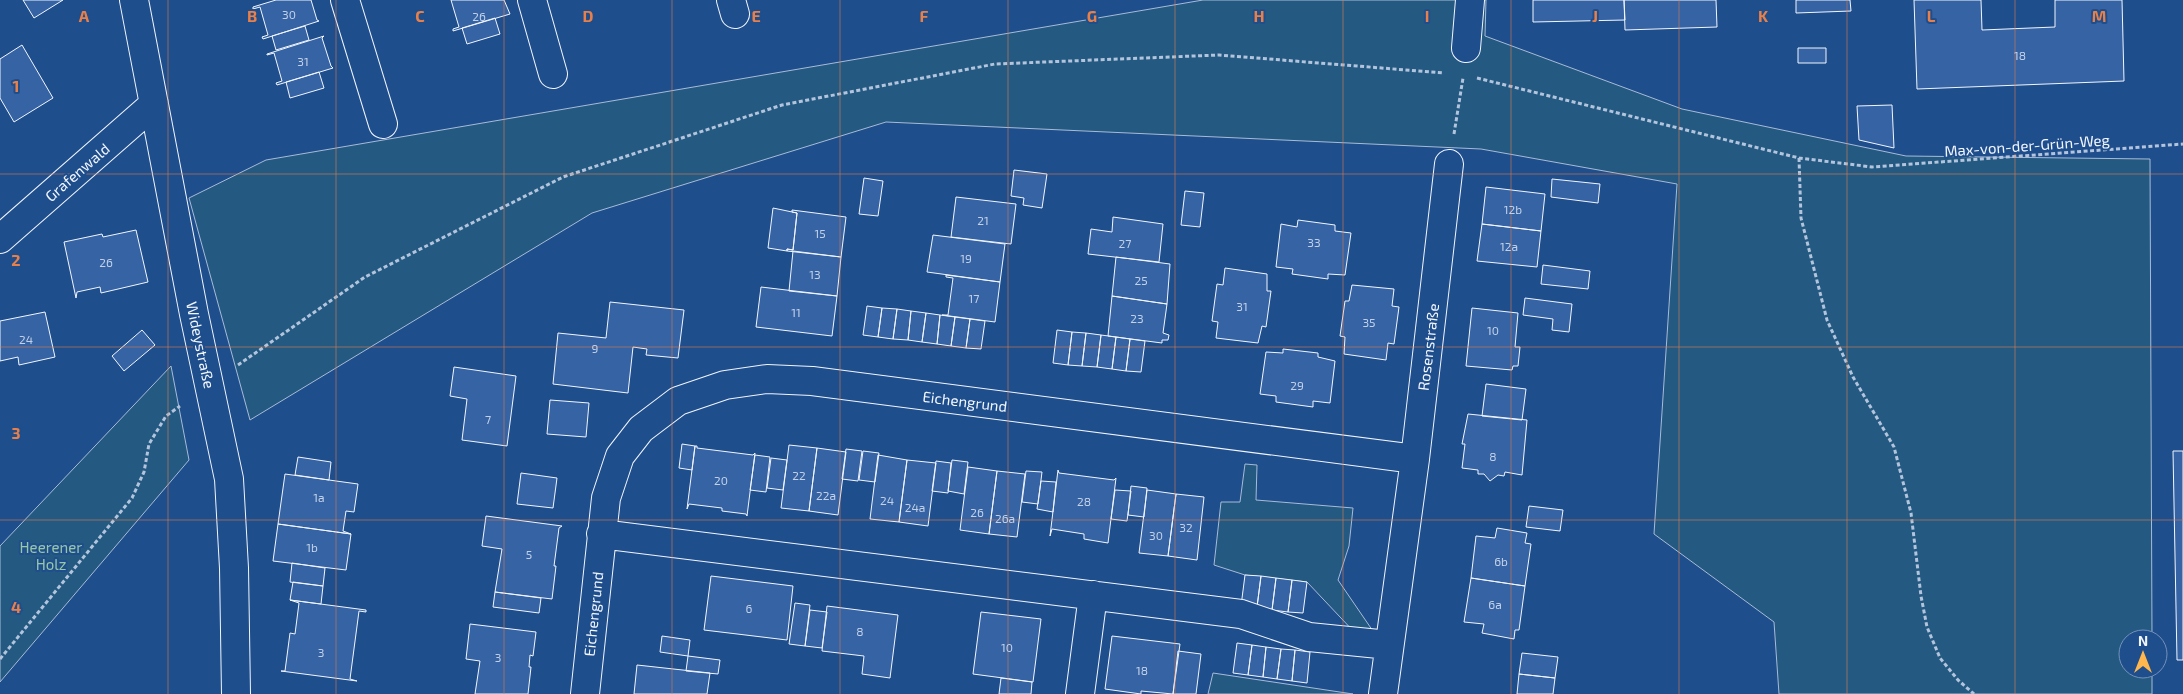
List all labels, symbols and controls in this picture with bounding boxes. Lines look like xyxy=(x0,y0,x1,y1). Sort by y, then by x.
text: A xyxy=(79,6,90,25)
text: B xyxy=(247,6,257,25)
text: C xyxy=(415,6,425,25)
text: D xyxy=(583,6,594,25)
text: E xyxy=(751,6,761,25)
text: F xyxy=(920,6,929,25)
text: G xyxy=(1087,6,1097,25)
text: H xyxy=(1253,6,1265,25)
text: I xyxy=(1425,6,1429,25)
text: J xyxy=(1592,6,1598,25)
text: K xyxy=(1758,6,1769,25)
text: L xyxy=(1927,6,1936,25)
text: M xyxy=(2092,6,2106,25)
house number: 30 xyxy=(282,7,296,21)
house number: 26 xyxy=(472,9,486,23)
house number: 18 xyxy=(2014,48,2026,62)
house number: 31 xyxy=(297,54,309,68)
text: 1 xyxy=(13,76,19,95)
street label: Max-von-der-Grün-Weg xyxy=(1944,130,2111,160)
street label: Grafenwald xyxy=(41,139,113,205)
house number: 12b xyxy=(1504,202,1522,216)
house number: 21 xyxy=(977,213,989,227)
house number: 15 xyxy=(814,226,826,240)
house number: 33 xyxy=(1307,235,1321,249)
house number: 27 xyxy=(1119,236,1131,250)
house number: 12a xyxy=(1500,239,1518,253)
text: 2 xyxy=(11,250,21,269)
house number: 19 xyxy=(960,251,972,265)
house number: 26 xyxy=(99,255,113,269)
house number: 13 xyxy=(809,267,821,281)
house number: 25 xyxy=(1134,273,1148,287)
house number: 17 xyxy=(969,291,979,305)
house number: 31 xyxy=(1236,299,1248,313)
street label: Wideystraße xyxy=(183,300,219,390)
street label: Rosenstraße xyxy=(1414,302,1442,392)
house number: 11 xyxy=(791,305,801,319)
house number: 23 xyxy=(1130,311,1144,325)
house number: 35 xyxy=(1362,315,1376,329)
house number: 10 xyxy=(1487,323,1499,337)
house number: 24 xyxy=(19,332,33,346)
house number: 9 xyxy=(592,341,599,355)
house number: 29 xyxy=(1290,378,1304,392)
street label: Eichengrund xyxy=(922,387,1008,415)
house number: 7 xyxy=(485,412,491,426)
text: 3 xyxy=(11,423,21,442)
house number: 8 xyxy=(1489,449,1497,463)
house number: 22 xyxy=(792,468,806,482)
house number: 20 xyxy=(714,473,728,487)
house number: 22a xyxy=(816,488,836,502)
house number: 1a xyxy=(313,490,325,504)
house number: 24 xyxy=(880,493,894,507)
house number: 28 xyxy=(1077,494,1091,508)
house number: 24a xyxy=(905,500,925,514)
house number: 26 xyxy=(970,505,984,519)
house number: 26a xyxy=(995,511,1015,525)
house number: 32 xyxy=(1179,520,1193,534)
house number: 30 xyxy=(1149,528,1163,542)
park label: Heerener Holz xyxy=(20,538,82,573)
house number: 1b xyxy=(306,540,318,554)
house number: 5 xyxy=(526,547,532,561)
house number: 6b xyxy=(1494,554,1508,568)
street label: Eichengrund xyxy=(580,571,606,657)
text: 4 xyxy=(11,597,21,616)
house number: 6a xyxy=(1488,597,1502,611)
house number: 6 xyxy=(746,601,753,615)
house number: 8 xyxy=(856,624,864,638)
north arrow xyxy=(2118,629,2168,679)
text: N xyxy=(2138,632,2148,649)
house number: 10 xyxy=(1001,640,1013,654)
house number: 3 xyxy=(318,645,324,659)
house number: 3 xyxy=(495,650,501,664)
house number: 18 xyxy=(1136,663,1148,677)

